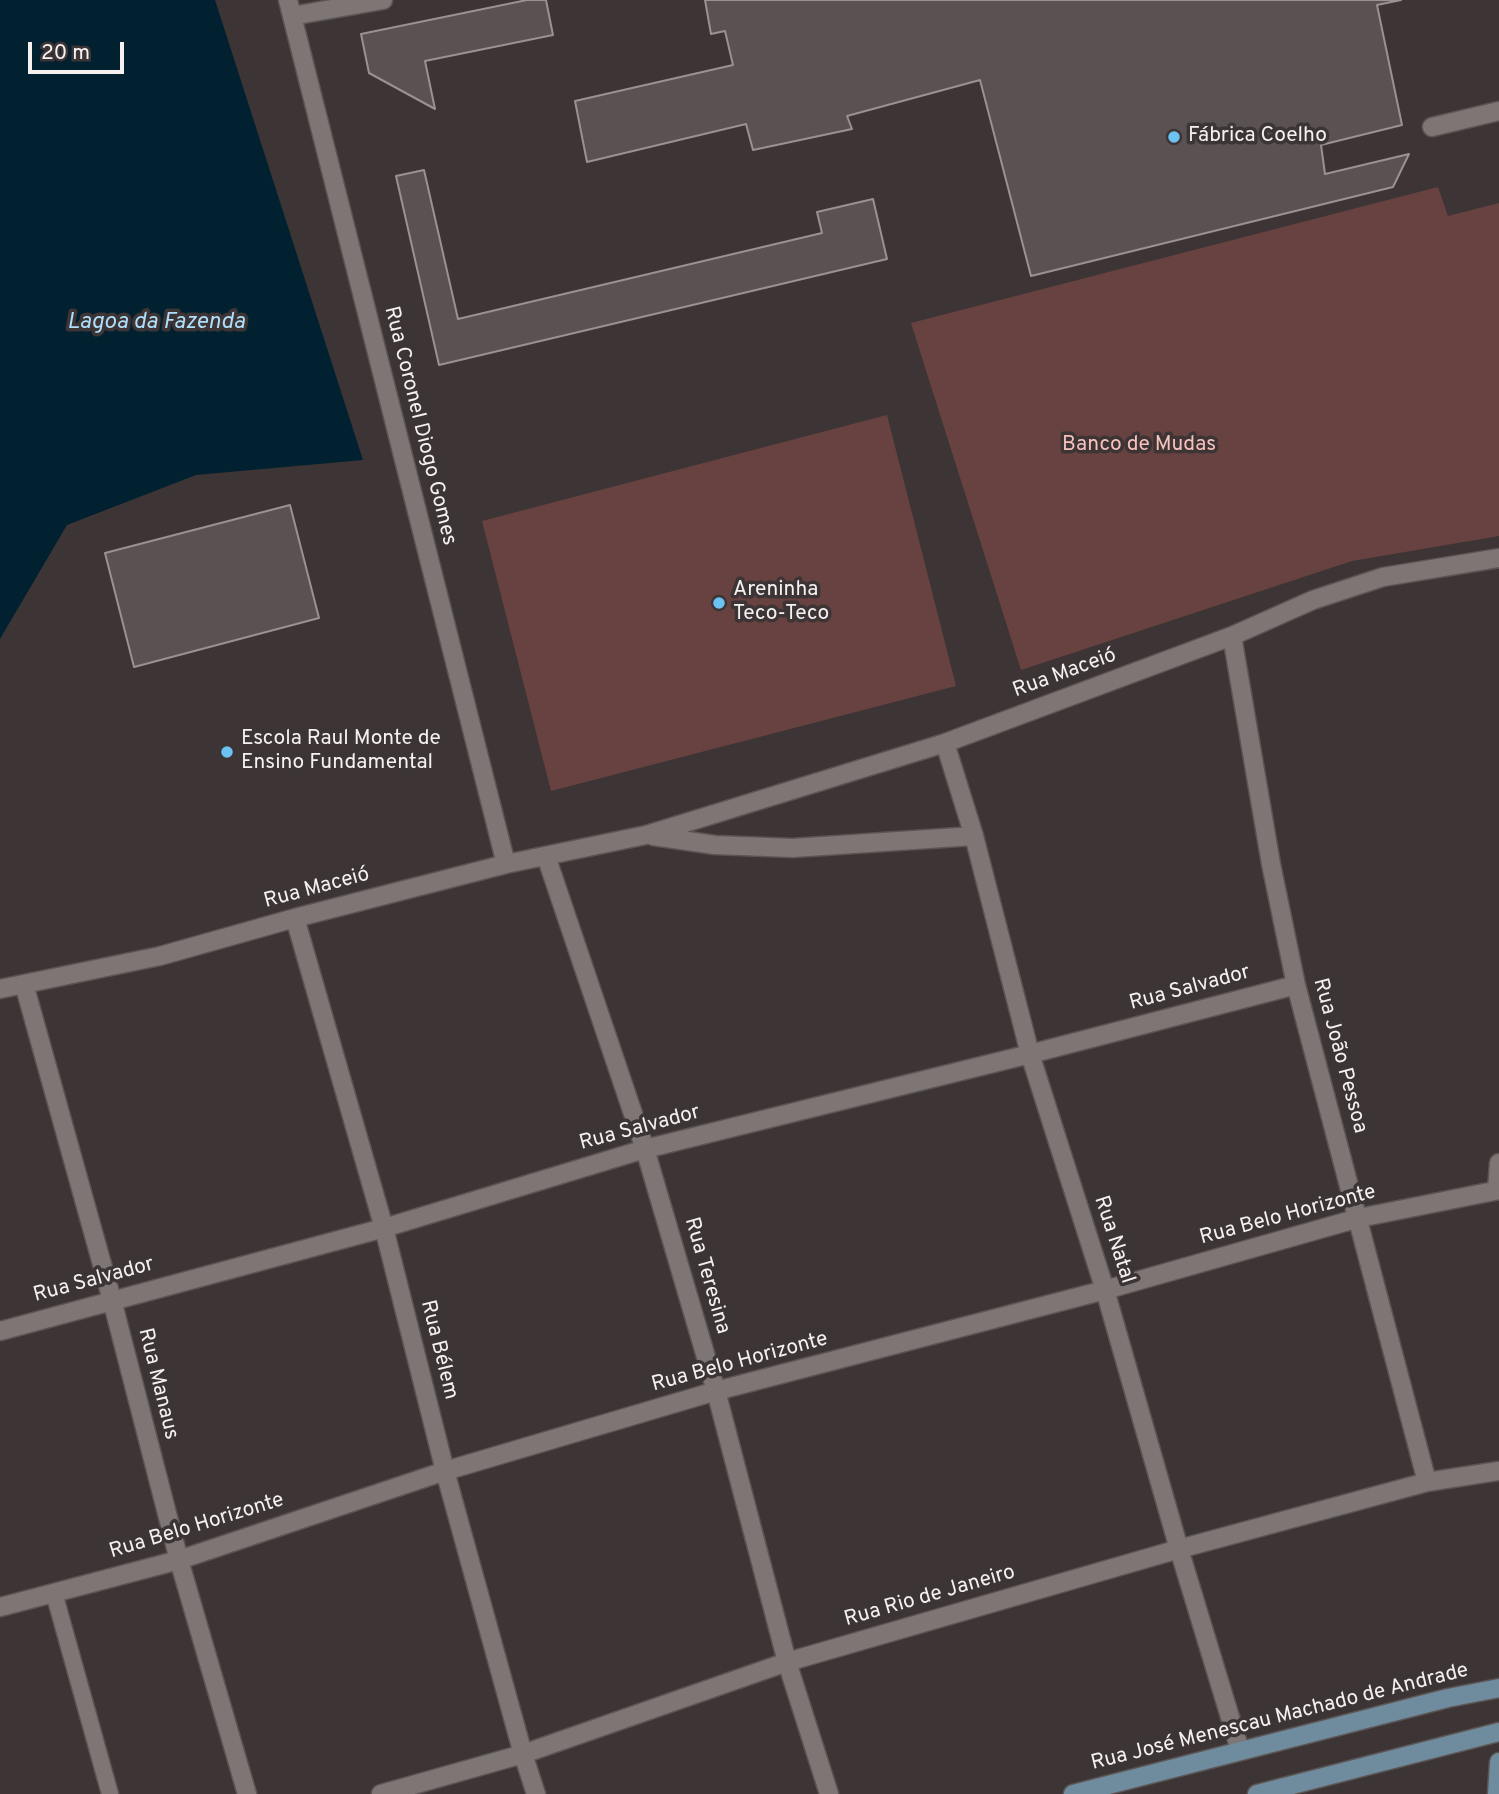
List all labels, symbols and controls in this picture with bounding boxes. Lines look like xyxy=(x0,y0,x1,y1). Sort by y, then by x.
scale bar xyxy=(32,28,128,72)
text: 20 m xyxy=(41,40,90,67)
place label: Fábrica Coelho xyxy=(1188,124,1327,150)
marker: Fábrica Coelho xyxy=(1166,129,1182,145)
street label: Rua Coronel Diogo Gomes xyxy=(377,304,461,548)
water label: Lagoa da Fazenda xyxy=(67,309,245,337)
park label: Banco de Mudas xyxy=(1062,433,1216,459)
place label: Areninha Teco-Teco xyxy=(733,578,829,628)
marker: Areninha Teco-Teco xyxy=(711,595,727,611)
street label: Rua Maceió xyxy=(1010,644,1120,704)
place label: Escola Raul Monte de Ensino Fundamental xyxy=(241,727,441,777)
marker: Escola Raul Monte de Ensino Fundamental xyxy=(219,744,235,760)
street label: Rua Maceió xyxy=(261,863,373,915)
street label: Rua Salvador xyxy=(1127,961,1253,1017)
street label: Rua João Pessoa xyxy=(1306,976,1372,1136)
street label: Rua Salvador xyxy=(577,1101,703,1157)
street label: Rua Belo Horizonte xyxy=(1197,1180,1379,1252)
street label: Rua Natal xyxy=(1087,1193,1139,1287)
street label: Rua Teresina xyxy=(677,1215,735,1337)
street label: Rua Salvador xyxy=(31,1253,157,1309)
street label: Rua Bélem xyxy=(413,1298,463,1402)
street label: Rua Manaus xyxy=(131,1326,183,1442)
street label: Rua Belo Horizonte xyxy=(649,1327,831,1399)
street label: Rua Belo Horizonte xyxy=(107,1488,287,1566)
street label: Rua Rio de Janeiro xyxy=(842,1561,1018,1633)
street label: Rua José Menescau Machado de Andrade xyxy=(1089,1659,1471,1777)

